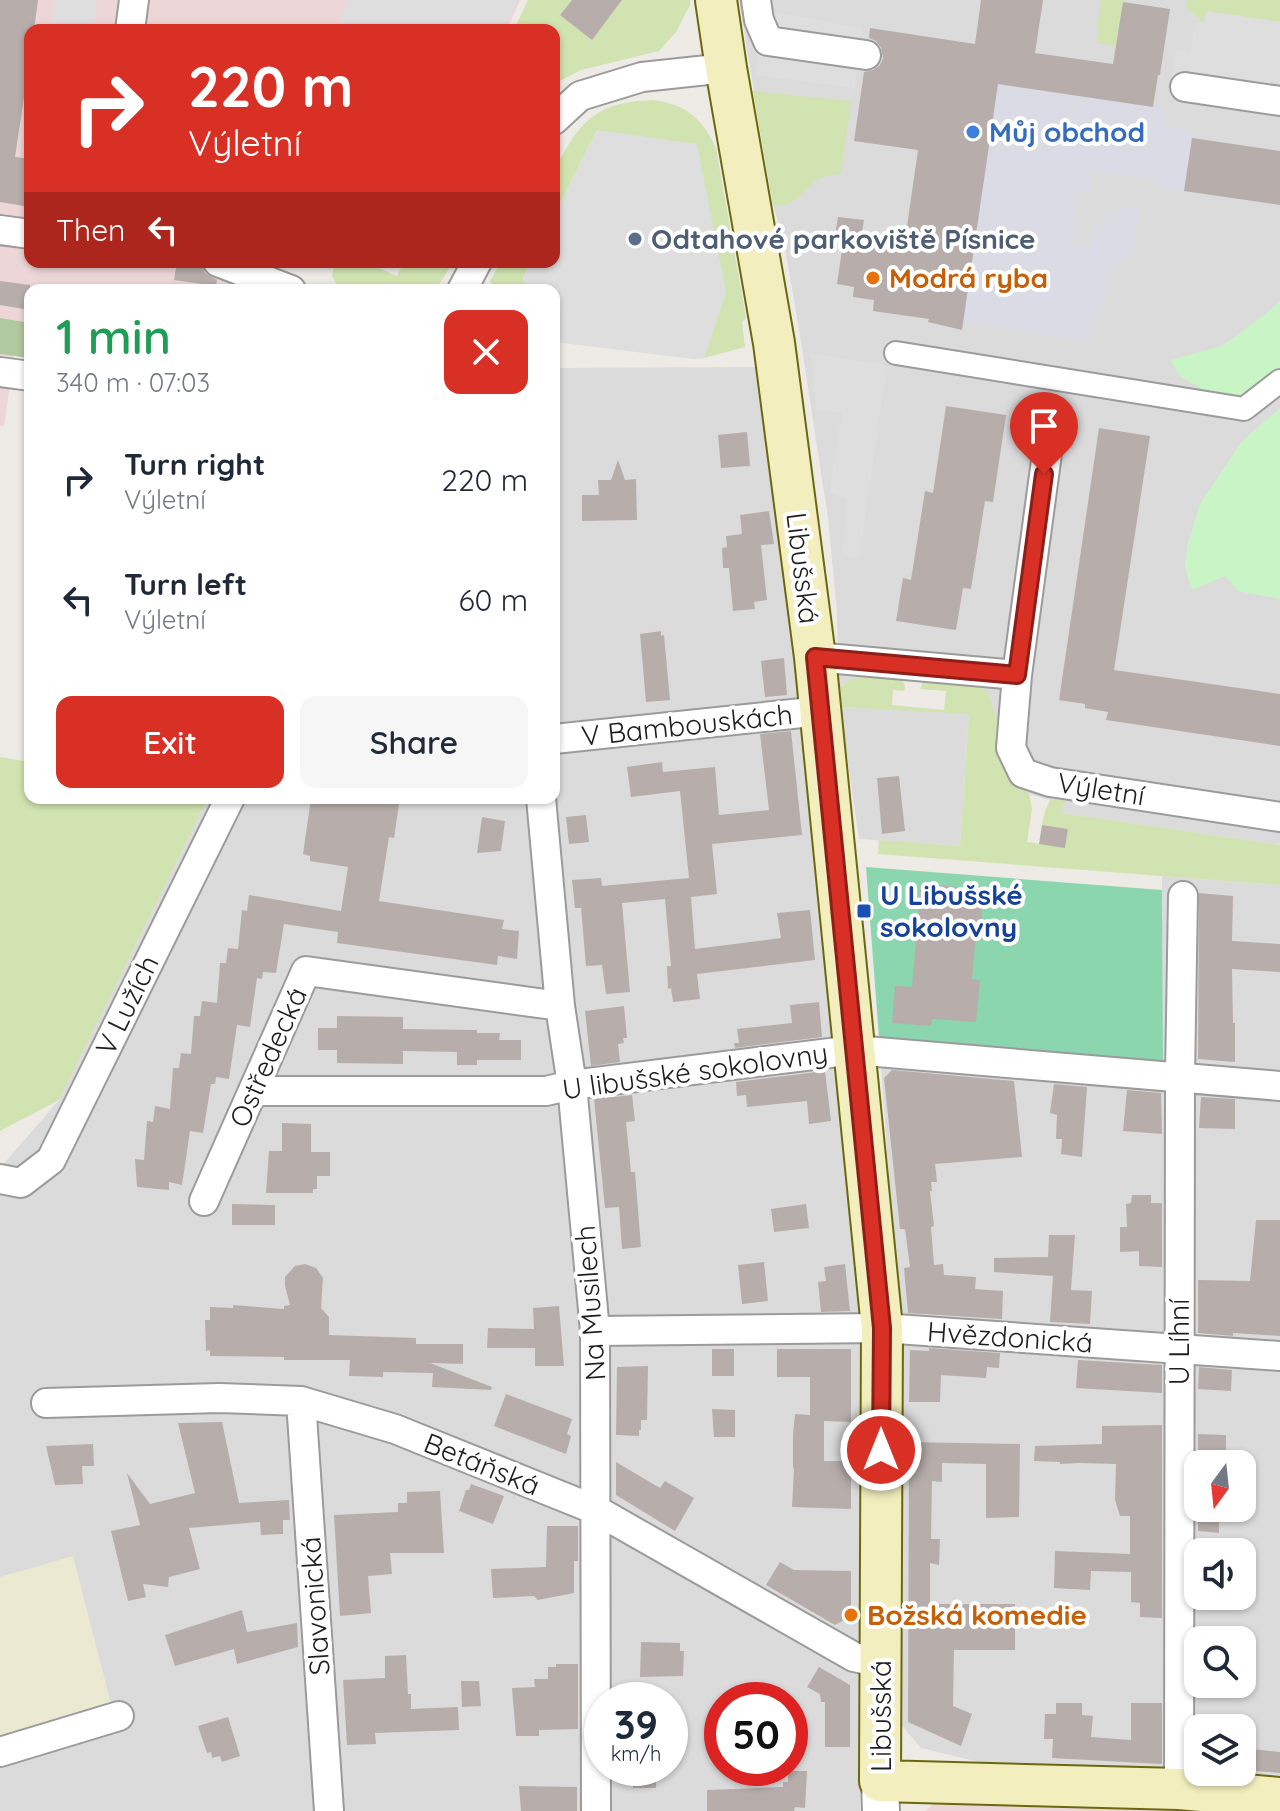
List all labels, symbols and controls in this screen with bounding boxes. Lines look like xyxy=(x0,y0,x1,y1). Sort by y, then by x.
text: 220 m xyxy=(188,51,353,121)
icon: right xyxy=(56,56,160,160)
place label: Můj obchod xyxy=(989,114,1145,149)
text: Výletní xyxy=(188,120,301,165)
marker: Můj obchod xyxy=(964,123,982,141)
icon: left xyxy=(141,208,185,252)
text: Then xyxy=(56,211,125,249)
place label: Odtahové parkoviště Písnice xyxy=(651,221,1036,256)
marker: Odtahové parkoviště Písnice xyxy=(626,230,644,248)
place label: Modrá ryba xyxy=(889,260,1048,295)
marker: Modrá ryba xyxy=(864,269,882,287)
text: 1 min xyxy=(56,306,171,366)
button: close xyxy=(444,310,528,394)
text: 340 m · 07:03 xyxy=(56,366,210,399)
pin xyxy=(1010,392,1078,474)
icon: arrive xyxy=(1022,404,1066,448)
text: Turn right xyxy=(124,445,265,483)
icon: right xyxy=(56,458,100,502)
text: 220 m xyxy=(441,461,528,499)
text: Výletní xyxy=(124,483,206,516)
street label: Libušská xyxy=(779,510,828,626)
text: Turn left xyxy=(124,565,247,603)
icon: left xyxy=(56,578,100,622)
text: 60 m xyxy=(458,581,528,619)
text: Výletní xyxy=(124,603,206,636)
button: Exit xyxy=(56,696,284,788)
button: Share xyxy=(300,696,528,788)
street label: V Bambouskách xyxy=(580,696,794,753)
street label: Výletní xyxy=(1055,764,1147,813)
place label: U Libušské sokolovny xyxy=(880,877,1023,944)
marker: U Libušské sokolovny xyxy=(855,902,873,920)
street label: V Lužích xyxy=(87,949,166,1060)
street label: Ostředecká xyxy=(221,981,314,1132)
street label: U libušské sokolovny xyxy=(560,1035,830,1106)
street label: Na Musilech xyxy=(567,1224,612,1382)
street label: U Líhní xyxy=(1161,1299,1196,1385)
street label: Hvězdonická xyxy=(926,1313,1094,1360)
position arrow xyxy=(839,1408,923,1492)
street label: Betáňská xyxy=(419,1425,545,1503)
north arrow xyxy=(1184,1450,1256,1522)
map controls xyxy=(1184,1450,1256,1786)
street label: Slavonická xyxy=(292,1536,337,1677)
button: sound xyxy=(1184,1538,1256,1610)
place label: Božská komedie xyxy=(867,1597,1087,1632)
marker: Božská komedie xyxy=(842,1606,860,1624)
button: search xyxy=(1184,1626,1256,1698)
street label: Libušská xyxy=(863,1660,898,1772)
speed limit sign: 50 xyxy=(704,1682,808,1786)
text: 39 xyxy=(614,1699,658,1749)
button: layers xyxy=(1184,1714,1256,1786)
text: km/h xyxy=(611,1741,661,1766)

